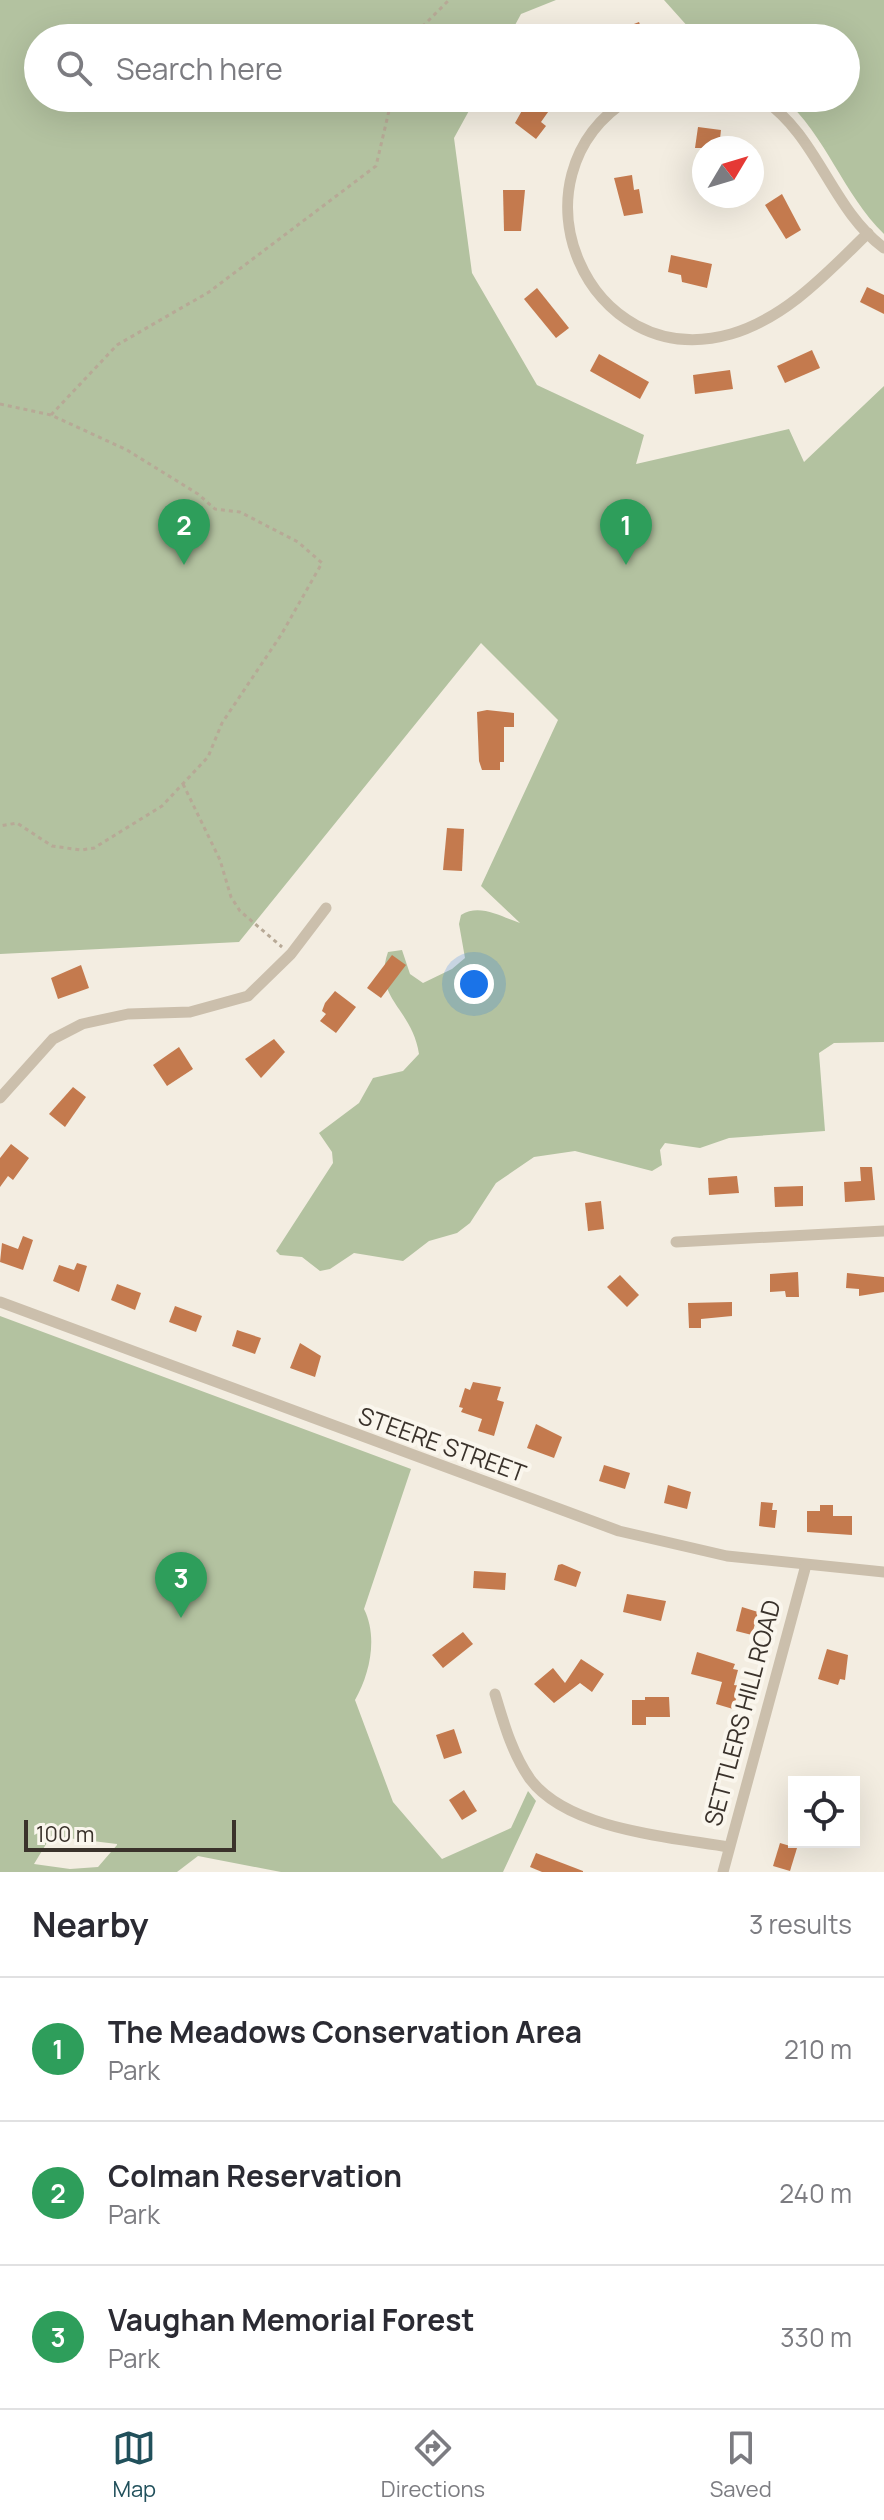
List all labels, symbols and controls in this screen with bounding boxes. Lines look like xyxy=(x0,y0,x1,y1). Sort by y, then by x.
search box xyxy=(24,24,860,112)
icon: search xyxy=(52,46,96,90)
text: Search here xyxy=(116,48,283,89)
north arrow xyxy=(692,136,764,208)
pin: 2 xyxy=(158,499,210,565)
pin: 1 xyxy=(600,499,652,565)
your location xyxy=(454,964,494,1004)
street label: STEERE STREET xyxy=(354,1398,531,1489)
pin: 3 xyxy=(155,1552,207,1618)
street label: SETTLERS HILL ROAD xyxy=(696,1596,788,1829)
map controls xyxy=(788,1776,860,1848)
button: locate xyxy=(788,1776,860,1848)
scale bar xyxy=(24,1816,236,1852)
text: 100 m xyxy=(36,1819,94,1849)
text: Nearby xyxy=(32,1901,148,1947)
text: 3 results xyxy=(749,1906,852,1942)
text: The Meadows Conservation Area xyxy=(108,2011,582,2052)
text: 1 xyxy=(52,2031,64,2067)
text: 210 m xyxy=(784,2031,852,2067)
text: Park xyxy=(108,2052,160,2088)
text: Colman Reservation xyxy=(108,2155,402,2196)
text: 2 xyxy=(50,2175,66,2211)
text: 240 m xyxy=(779,2175,852,2211)
text: Park xyxy=(108,2196,160,2232)
text: Vaughan Memorial Forest xyxy=(108,2299,475,2340)
text: 3 xyxy=(50,2319,66,2355)
text: 330 m xyxy=(780,2319,852,2355)
text: Park xyxy=(108,2340,160,2376)
tab: Map xyxy=(112,2426,156,2504)
tab: Directions xyxy=(381,2426,485,2504)
tab: Saved xyxy=(710,2426,772,2504)

